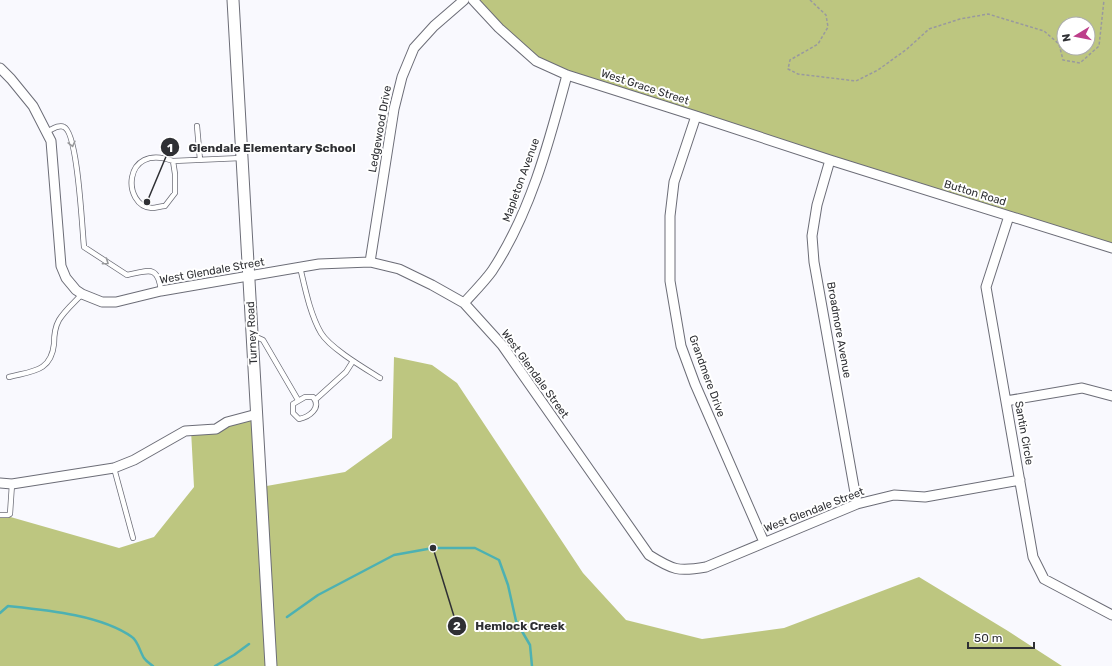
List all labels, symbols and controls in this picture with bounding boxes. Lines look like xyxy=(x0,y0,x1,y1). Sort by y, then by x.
north arrow xyxy=(1056,16,1096,56)
text: N xyxy=(1060,33,1074,43)
street label: West Grace Street xyxy=(599,67,691,108)
street label: Ledgewood Drive xyxy=(366,84,394,174)
callout: Glendale Elementary School xyxy=(160,135,364,159)
street label: Mapleton Avenue xyxy=(500,136,542,224)
one-way arrow xyxy=(67,141,75,147)
text: 1 xyxy=(167,141,173,155)
text: Glendale Elementary School xyxy=(188,141,356,155)
street label: Button Road xyxy=(942,177,1008,209)
street label: West Glendale Street xyxy=(159,255,266,287)
one-way arrow xyxy=(102,257,109,265)
street label: Broadmore Avenue xyxy=(824,281,854,379)
street label: Turney Road xyxy=(244,301,260,365)
street label: West Glendale Street xyxy=(499,327,572,421)
street label: Grandmere Drive xyxy=(686,333,728,419)
street label: Santin Circle xyxy=(1012,400,1036,466)
street label: West Glendale Street xyxy=(762,485,867,535)
callout: Hemlock Creek xyxy=(447,614,573,638)
text: 2 xyxy=(453,619,461,633)
text: Hemlock Creek xyxy=(475,619,565,633)
scale bar xyxy=(968,624,1034,650)
text: 50 m xyxy=(974,631,1002,645)

